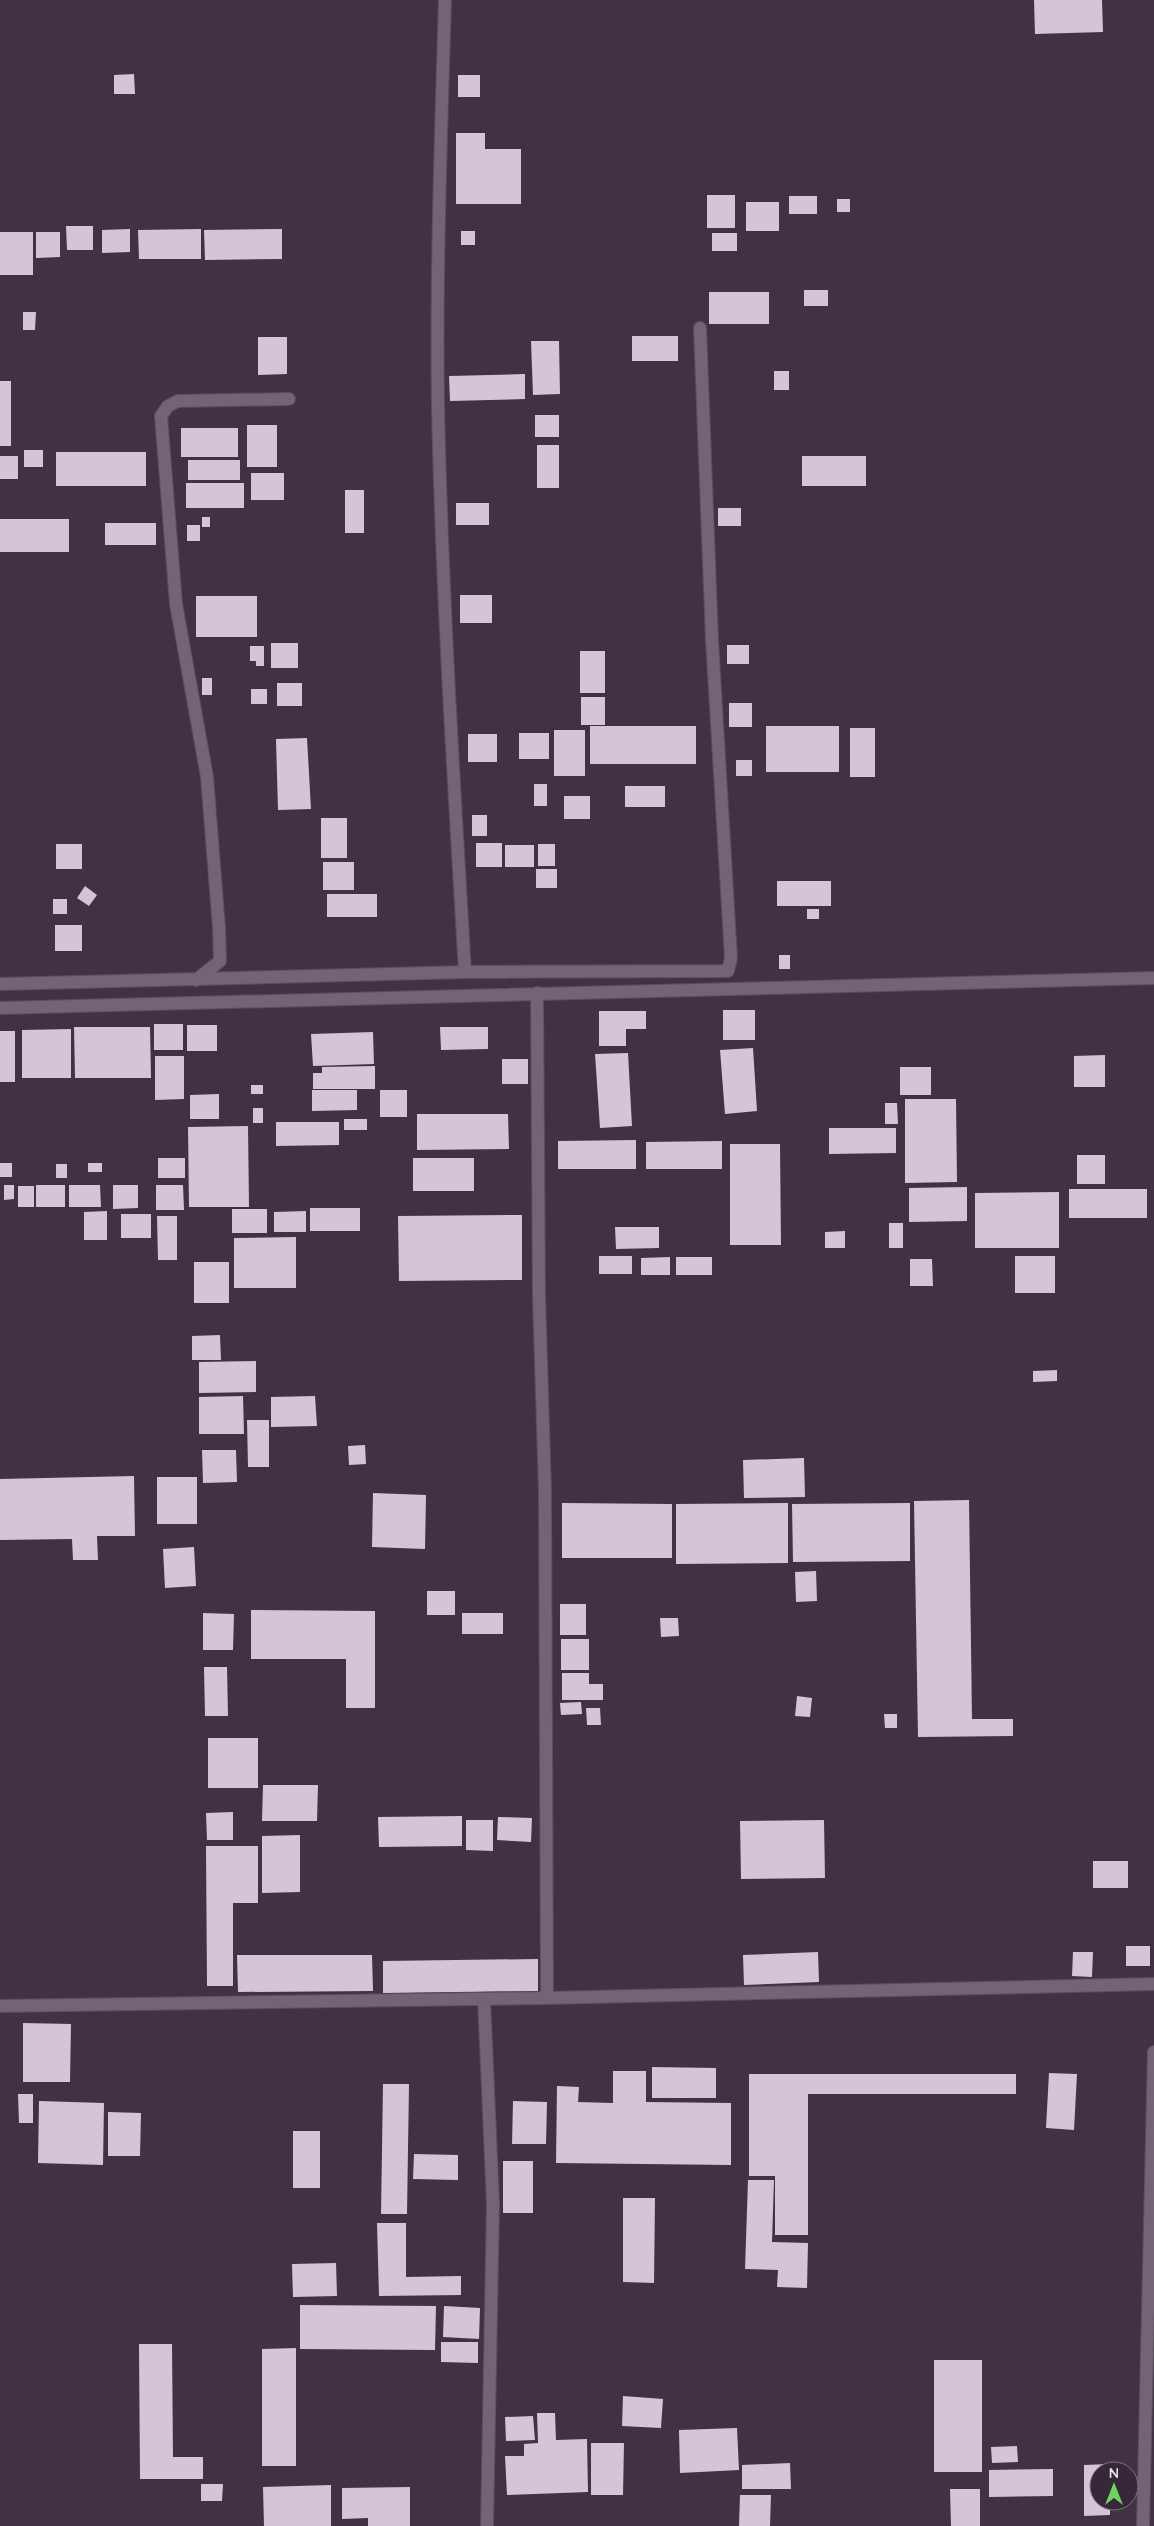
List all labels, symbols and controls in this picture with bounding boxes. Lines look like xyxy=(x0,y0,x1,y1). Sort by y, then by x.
north arrow xyxy=(1089,2461,1139,2511)
text: N xyxy=(1109,2464,1119,2482)

